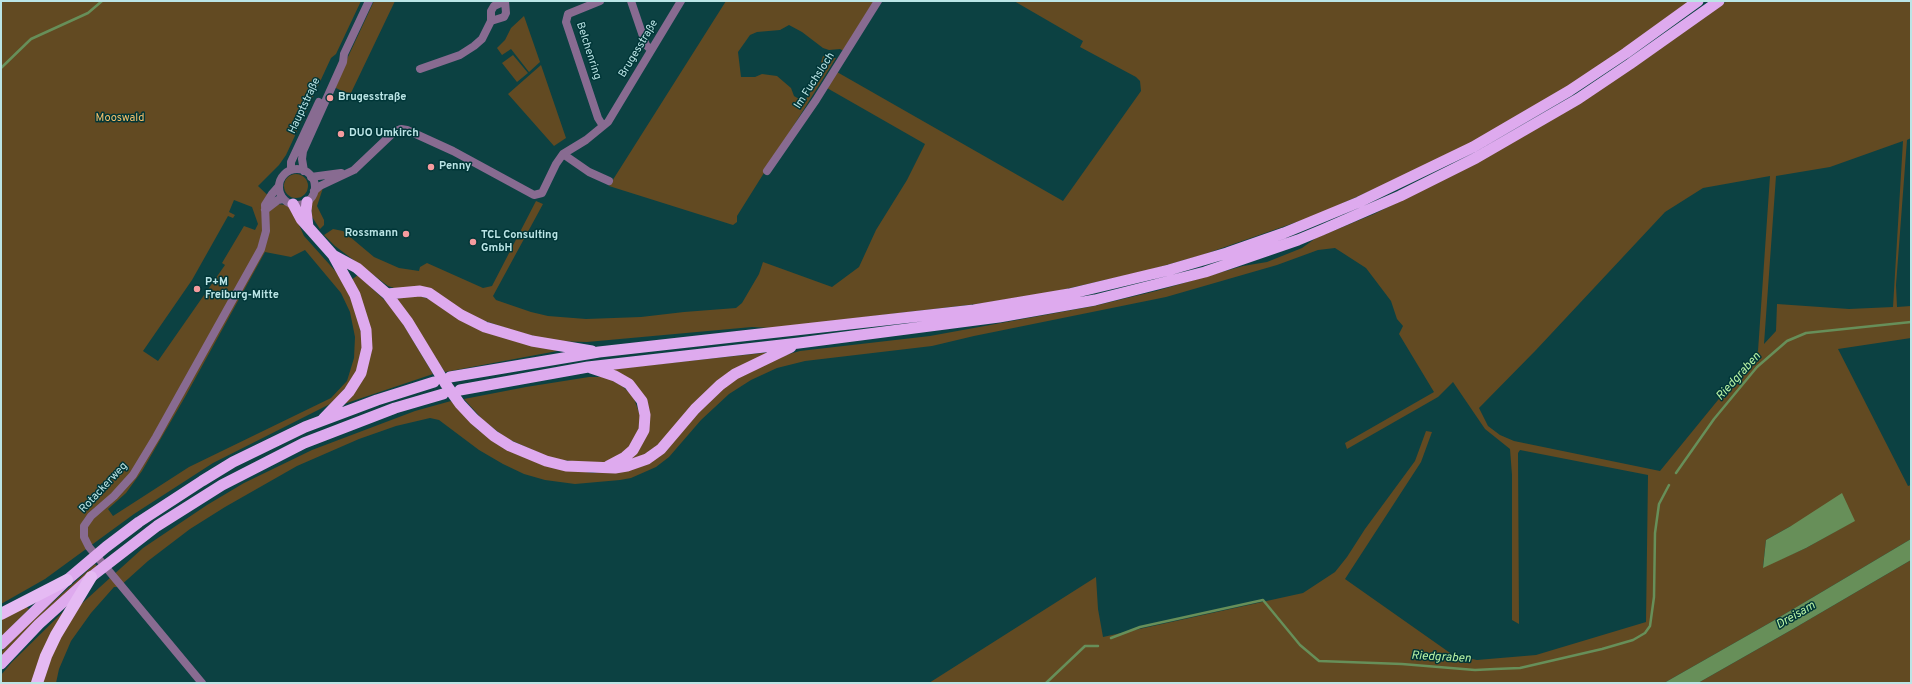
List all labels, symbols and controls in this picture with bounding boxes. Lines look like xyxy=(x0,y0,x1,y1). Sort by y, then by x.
street label: Brugesstraße xyxy=(617,18,661,80)
street label: Belchenring xyxy=(572,20,604,82)
street label: Im Fuchsloch xyxy=(792,50,838,112)
street label: Hauptstraße xyxy=(286,76,324,136)
place label: Brugesstraße xyxy=(338,91,406,105)
marker: Brugesstraße xyxy=(325,93,335,103)
park label: Mooswald xyxy=(96,112,144,126)
place label: DUO Umkirch xyxy=(349,127,419,141)
marker: DUO Umkirch xyxy=(336,129,346,139)
place label: Penny xyxy=(439,160,471,174)
marker: Penny xyxy=(426,162,436,172)
place label: Rossmann xyxy=(345,227,398,241)
marker: Rossmann xyxy=(401,229,411,239)
place label: TCL Consulting GmbH xyxy=(481,229,558,255)
marker: TCL Consulting GmbH xyxy=(468,237,478,247)
place label: P+M Freiburg-Mitte xyxy=(205,276,279,302)
marker: P+M Freiburg-Mitte xyxy=(192,284,202,294)
water label: Riedgraben xyxy=(1714,350,1764,404)
street label: Rotackerweg xyxy=(77,460,131,516)
water label: Dreisam xyxy=(1774,599,1818,633)
water label: Riedgraben xyxy=(1411,649,1471,667)

